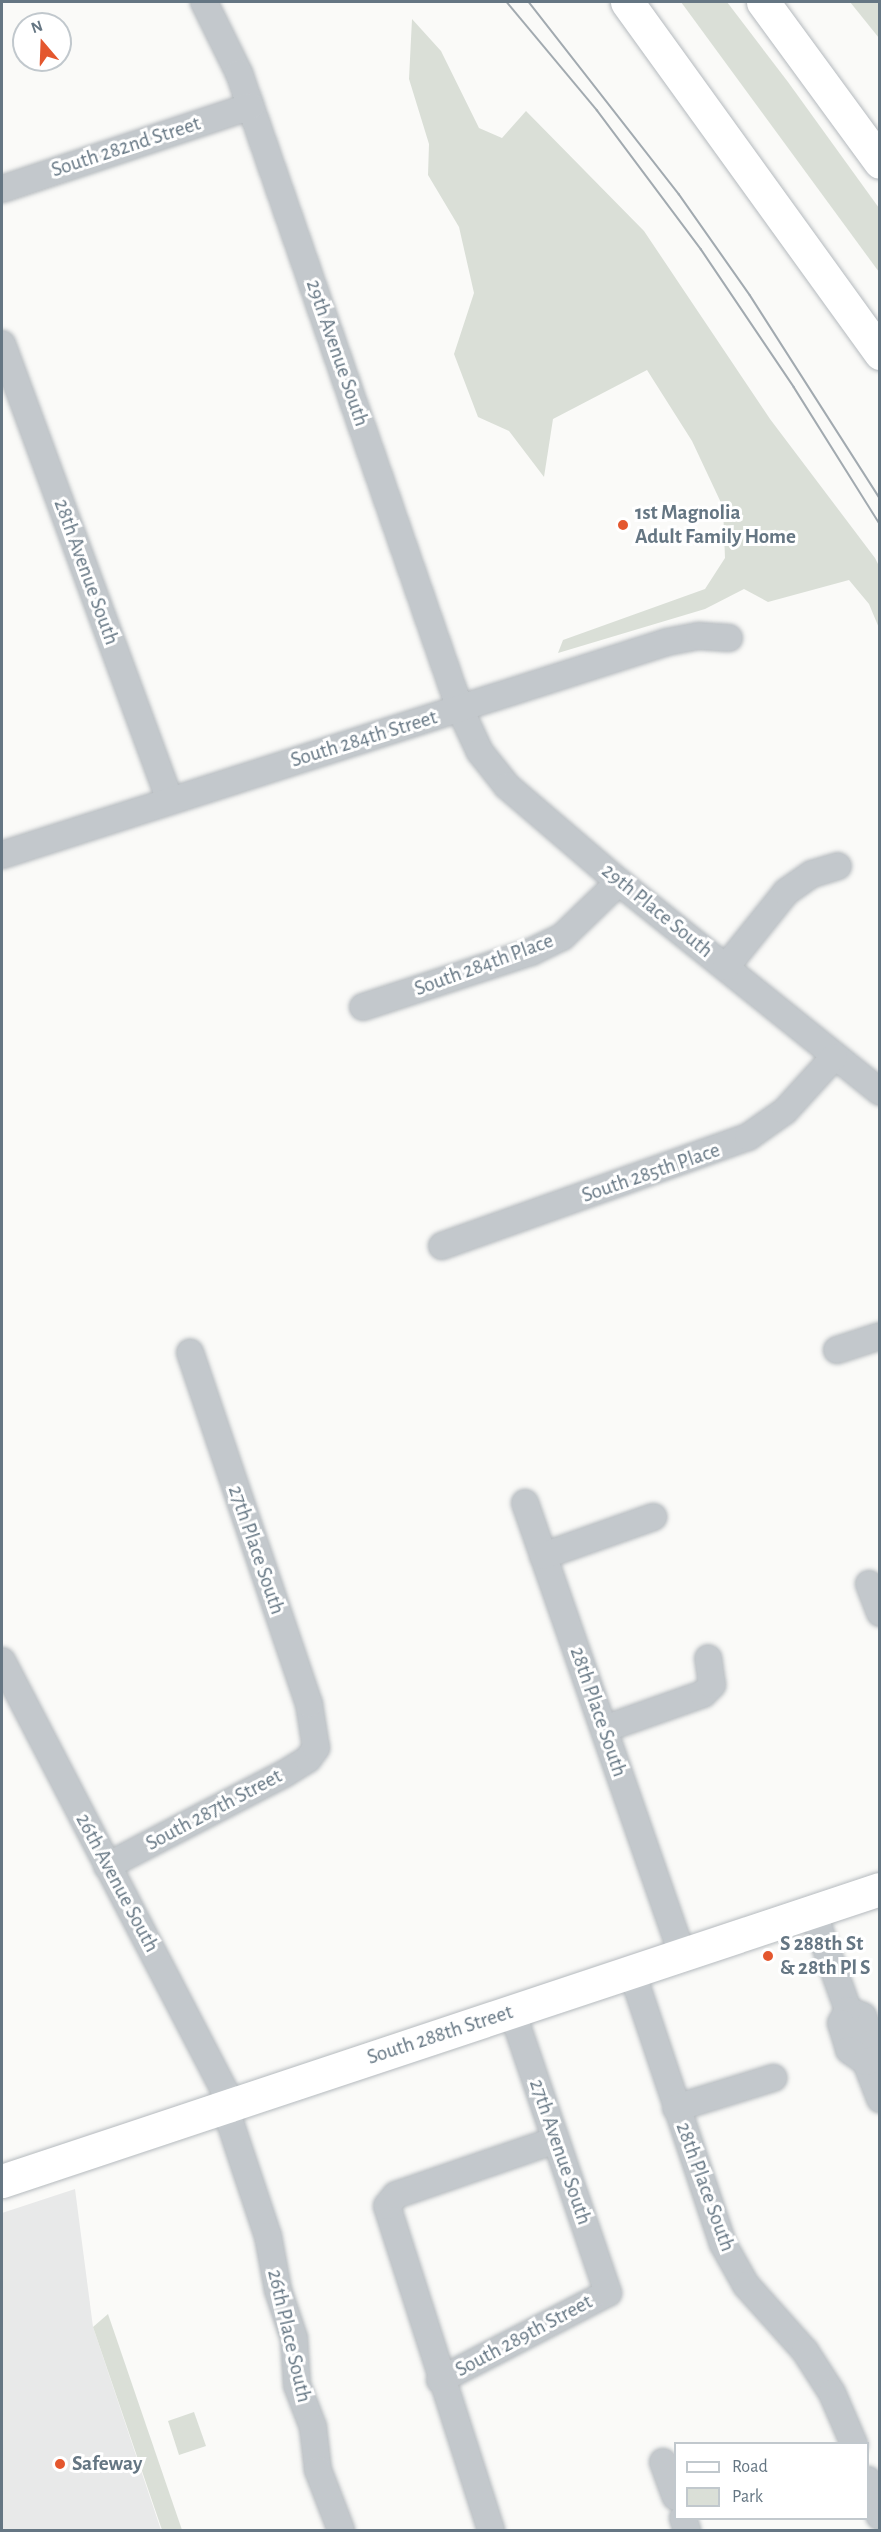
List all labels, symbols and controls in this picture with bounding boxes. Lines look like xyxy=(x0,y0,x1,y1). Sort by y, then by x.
north arrow xyxy=(12,12,72,72)
text: N xyxy=(29,17,45,36)
street label: South 282nd Street xyxy=(48,111,204,183)
street label: 29th Avenue South xyxy=(300,276,374,430)
street label: 28th Avenue South xyxy=(48,496,124,648)
place label: 1st Magnolia Adult Family Home xyxy=(635,500,796,550)
marker: 1st Magnolia Adult Family Home xyxy=(616,518,630,532)
street label: South 284th Street xyxy=(288,705,440,773)
street label: 29th Place South xyxy=(596,859,718,963)
street label: South 284th Place xyxy=(411,928,557,1002)
street label: South 285th Place xyxy=(579,1138,723,1208)
street label: 27th Place South xyxy=(222,1482,290,1618)
street label: 28th Place South xyxy=(564,1644,632,1780)
street label: South 287th Street xyxy=(142,1764,286,1856)
street label: 26th Avenue South xyxy=(70,1809,164,1957)
place label: S 288th St & 28th Pl S xyxy=(780,1931,871,1981)
marker: S 288th St & 28th Pl S xyxy=(761,1949,775,1963)
street label: South 288th Street xyxy=(364,2000,516,2070)
street label: 27th Avenue South xyxy=(523,2076,597,2228)
street label: 28th Place South xyxy=(670,2119,740,2255)
street label: 26th Place South xyxy=(261,2267,317,2405)
street label: South 289th Street xyxy=(451,2289,597,2383)
legend xyxy=(674,2442,869,2520)
place label: Safeway xyxy=(72,2451,142,2477)
marker: Safeway xyxy=(53,2457,67,2471)
text: Road xyxy=(732,2458,768,2476)
text: Park xyxy=(732,2488,763,2506)

